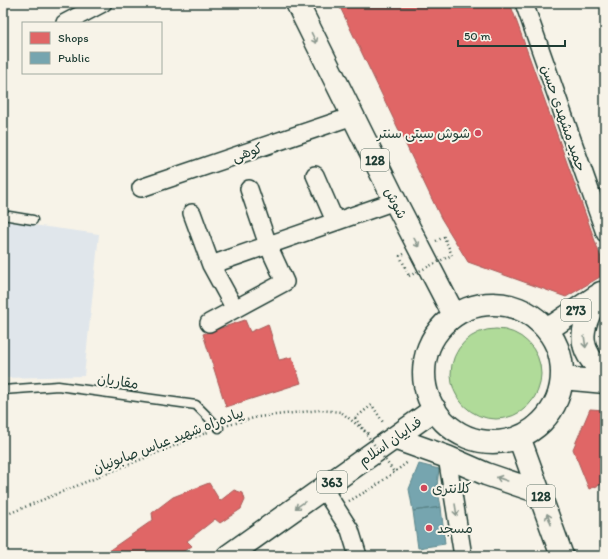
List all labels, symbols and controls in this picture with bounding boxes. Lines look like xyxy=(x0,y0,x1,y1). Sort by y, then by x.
legend xyxy=(22,22,162,74)
scale bar xyxy=(458,22,565,48)
text: 50 m xyxy=(464,29,490,43)
text: Shops xyxy=(58,31,89,45)
one-way arrow xyxy=(311,32,318,44)
text: Public xyxy=(58,51,90,65)
street label: حمید مشهدی حسن xyxy=(537,63,590,174)
place label: شوش سیتی سنتر xyxy=(376,125,470,142)
marker: شوش سیتی سنتر xyxy=(473,128,483,138)
street label: کوهی xyxy=(230,139,265,166)
road number: 128 xyxy=(361,149,389,171)
street label: شوش xyxy=(381,185,411,222)
one-way arrow xyxy=(413,236,420,248)
road number: 273 xyxy=(561,299,591,321)
one-way arrow xyxy=(581,335,589,348)
street label: مقاریان xyxy=(96,370,140,393)
street label: پیاده‌راه شهید عباس صابونیان xyxy=(90,404,246,478)
street label: فداییان اسلام xyxy=(355,413,426,471)
road number: 363 xyxy=(317,471,347,493)
one-way arrow xyxy=(497,475,509,483)
place label: کلانتری xyxy=(432,480,471,497)
marker: کلانتری xyxy=(419,483,429,493)
road number: 128 xyxy=(527,485,555,507)
one-way arrow xyxy=(295,501,306,509)
one-way arrow xyxy=(452,503,460,516)
one-way arrow xyxy=(545,513,552,526)
place label: مسجد xyxy=(437,520,473,537)
marker: مسجد xyxy=(424,523,434,533)

